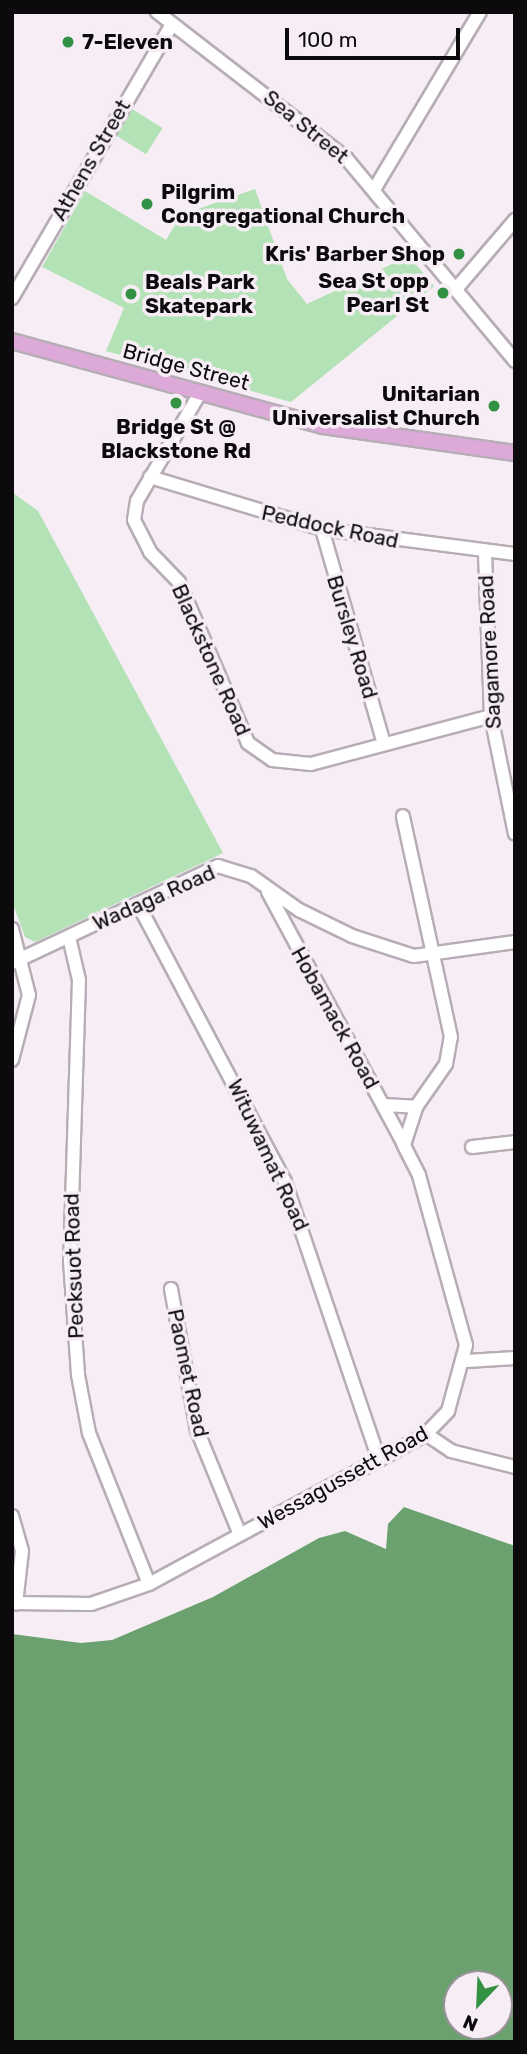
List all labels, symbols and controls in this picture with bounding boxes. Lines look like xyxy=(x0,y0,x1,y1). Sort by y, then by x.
scale bar xyxy=(289,14,464,58)
text: 100 m xyxy=(298,27,357,52)
place label: 7-Eleven xyxy=(82,29,173,55)
marker: 7-Eleven xyxy=(60,34,76,50)
street label: Sea Street xyxy=(258,85,354,169)
street label: Athens Street xyxy=(46,95,136,225)
place label: Pilgrim Congregational Church xyxy=(161,179,405,229)
marker: Pilgrim Congregational Church xyxy=(139,196,155,212)
place label: Kris' Barber Shop xyxy=(265,241,445,267)
marker: Kris' Barber Shop xyxy=(451,246,467,262)
place label: Sea St opp Pearl St xyxy=(318,268,429,318)
place label: Beals Park Skatepark xyxy=(145,269,255,319)
marker: Sea St opp Pearl St xyxy=(435,285,451,301)
marker: Beals Park Skatepark xyxy=(123,286,139,302)
street label: Bridge Street xyxy=(120,338,252,396)
place label: Unitarian Universalist Church xyxy=(272,381,480,431)
marker: Bridge St @ Blackstone Rd xyxy=(168,395,184,411)
marker: Unitarian Universalist Church xyxy=(486,398,502,414)
place label: Bridge St @ Blackstone Rd xyxy=(101,414,251,464)
street label: Peddock Road xyxy=(259,500,401,554)
street label: Bursley Road xyxy=(321,572,383,702)
street label: Sagamore Road xyxy=(473,574,507,730)
street label: Blackstone Road xyxy=(166,580,256,740)
street label: Wadaga Road xyxy=(89,860,219,936)
street label: Hobamack Road xyxy=(286,942,384,1094)
street label: Wituwamat Road xyxy=(222,1075,314,1235)
street label: Pecksuot Road xyxy=(59,1193,89,1339)
street label: Paomet Road xyxy=(162,1307,214,1439)
street label: Wessagussett Road xyxy=(253,1421,433,1535)
north arrow xyxy=(443,1970,513,2040)
text: N xyxy=(460,2010,481,2036)

